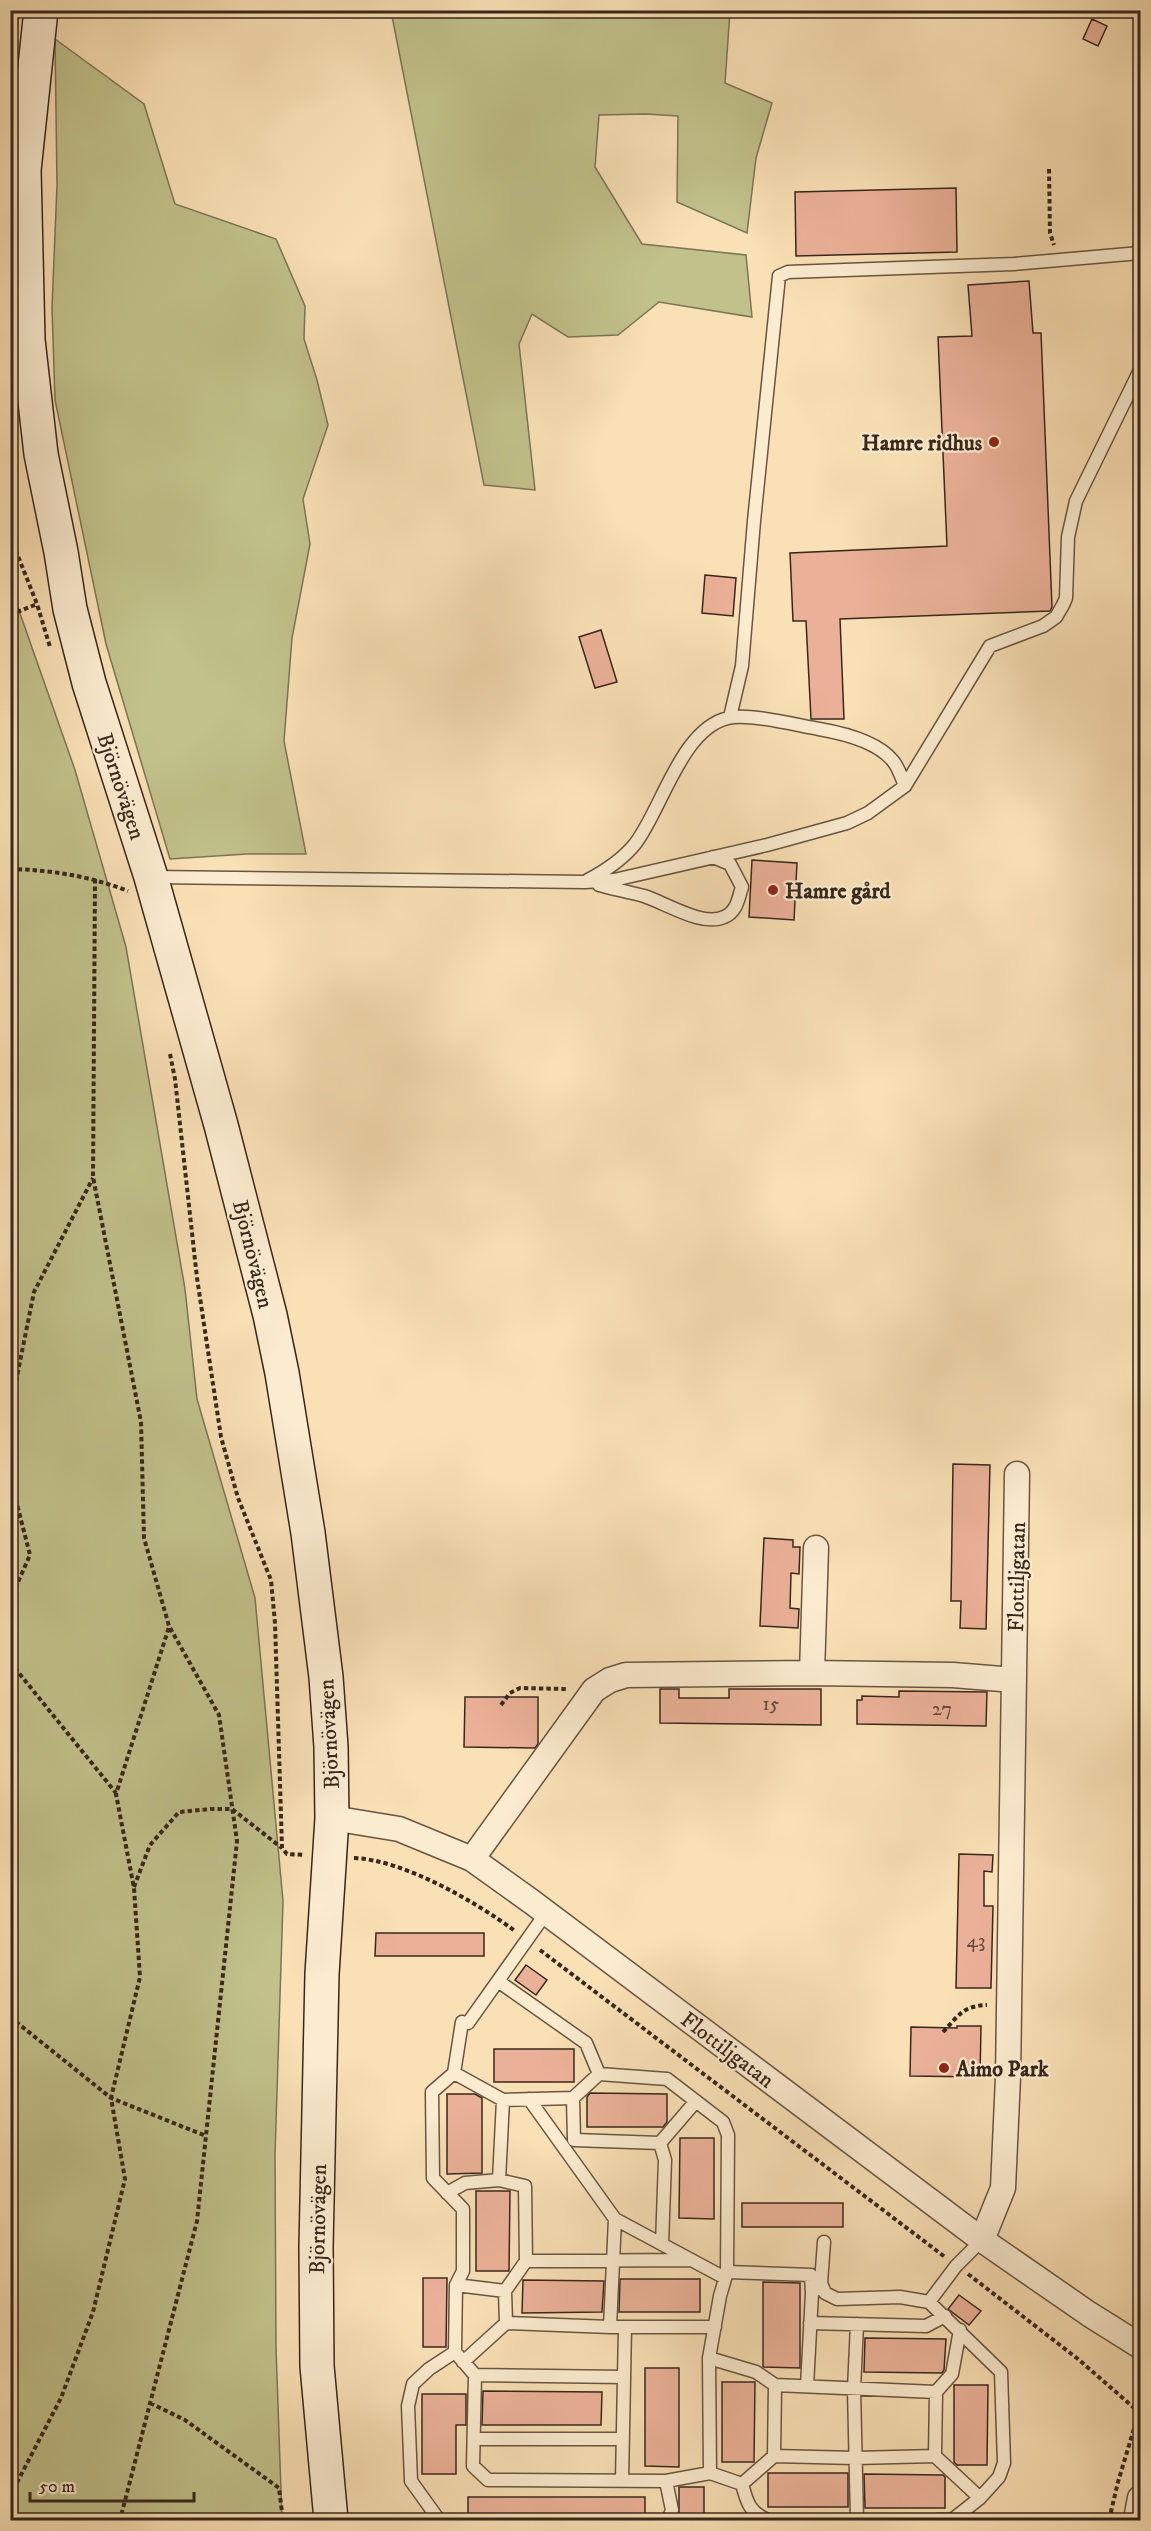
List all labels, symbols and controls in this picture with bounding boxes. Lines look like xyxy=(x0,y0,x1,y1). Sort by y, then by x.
place label: Hamre ridhus xyxy=(861,430,983,457)
marker: Hamre ridhus xyxy=(987,435,1001,449)
street label: Björnövägen xyxy=(91,730,151,844)
place label: Hamre gård xyxy=(785,878,892,905)
marker: Hamre gård xyxy=(766,883,780,897)
street label: Björnövägen xyxy=(226,1197,279,1312)
street label: Flottiljgatan xyxy=(1003,1521,1032,1632)
street label: Björnövägen xyxy=(313,1678,346,1790)
house number: 15 xyxy=(762,1692,780,1717)
house number: 27 xyxy=(932,1697,952,1722)
house number: 43 xyxy=(967,1929,985,1954)
street label: Flottiljgatan xyxy=(675,2006,780,2094)
place label: Aimo Park xyxy=(955,2056,1050,2083)
marker: Aimo Park xyxy=(937,2061,951,2075)
street label: Björnövägen xyxy=(304,2163,333,2275)
scale bar xyxy=(30,2465,194,2503)
text: 50 m xyxy=(39,2476,75,2498)

